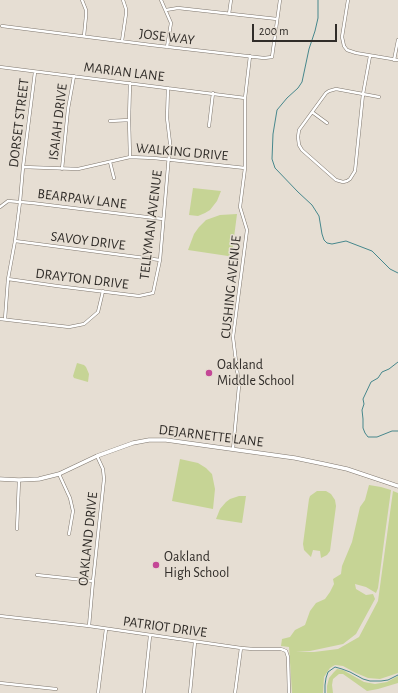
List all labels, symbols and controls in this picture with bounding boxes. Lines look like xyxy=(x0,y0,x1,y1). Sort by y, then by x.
scale bar xyxy=(254,16,339,42)
street label: JOSE WAY xyxy=(138,25,196,49)
text: 200 m xyxy=(259,25,289,37)
street label: MARIAN LANE xyxy=(83,59,165,85)
street label: DORSET STREET xyxy=(5,78,33,168)
street label: ISAIAH DRIVE xyxy=(45,83,71,161)
street label: WALKING DRIVE xyxy=(135,140,229,164)
street label: TELLYMAN AVENUE xyxy=(136,169,166,281)
street label: BEARPAW LANE xyxy=(37,185,127,213)
street label: SAVOY DRIVE xyxy=(50,228,126,254)
street label: CUSHING AVENUE xyxy=(217,235,245,339)
street label: DRAYTON DRIVE xyxy=(34,265,130,293)
place label: Oakland Middle School xyxy=(217,357,294,390)
marker: Oakland Middle School xyxy=(204,368,214,378)
street label: DEJARNETTE LANE xyxy=(158,421,264,451)
street label: OAKLAND DRIVE xyxy=(75,491,101,587)
place label: Oakland High School xyxy=(164,549,230,582)
marker: Oakland High School xyxy=(151,560,161,570)
street label: PATRIOT DRIVE xyxy=(122,613,208,641)

